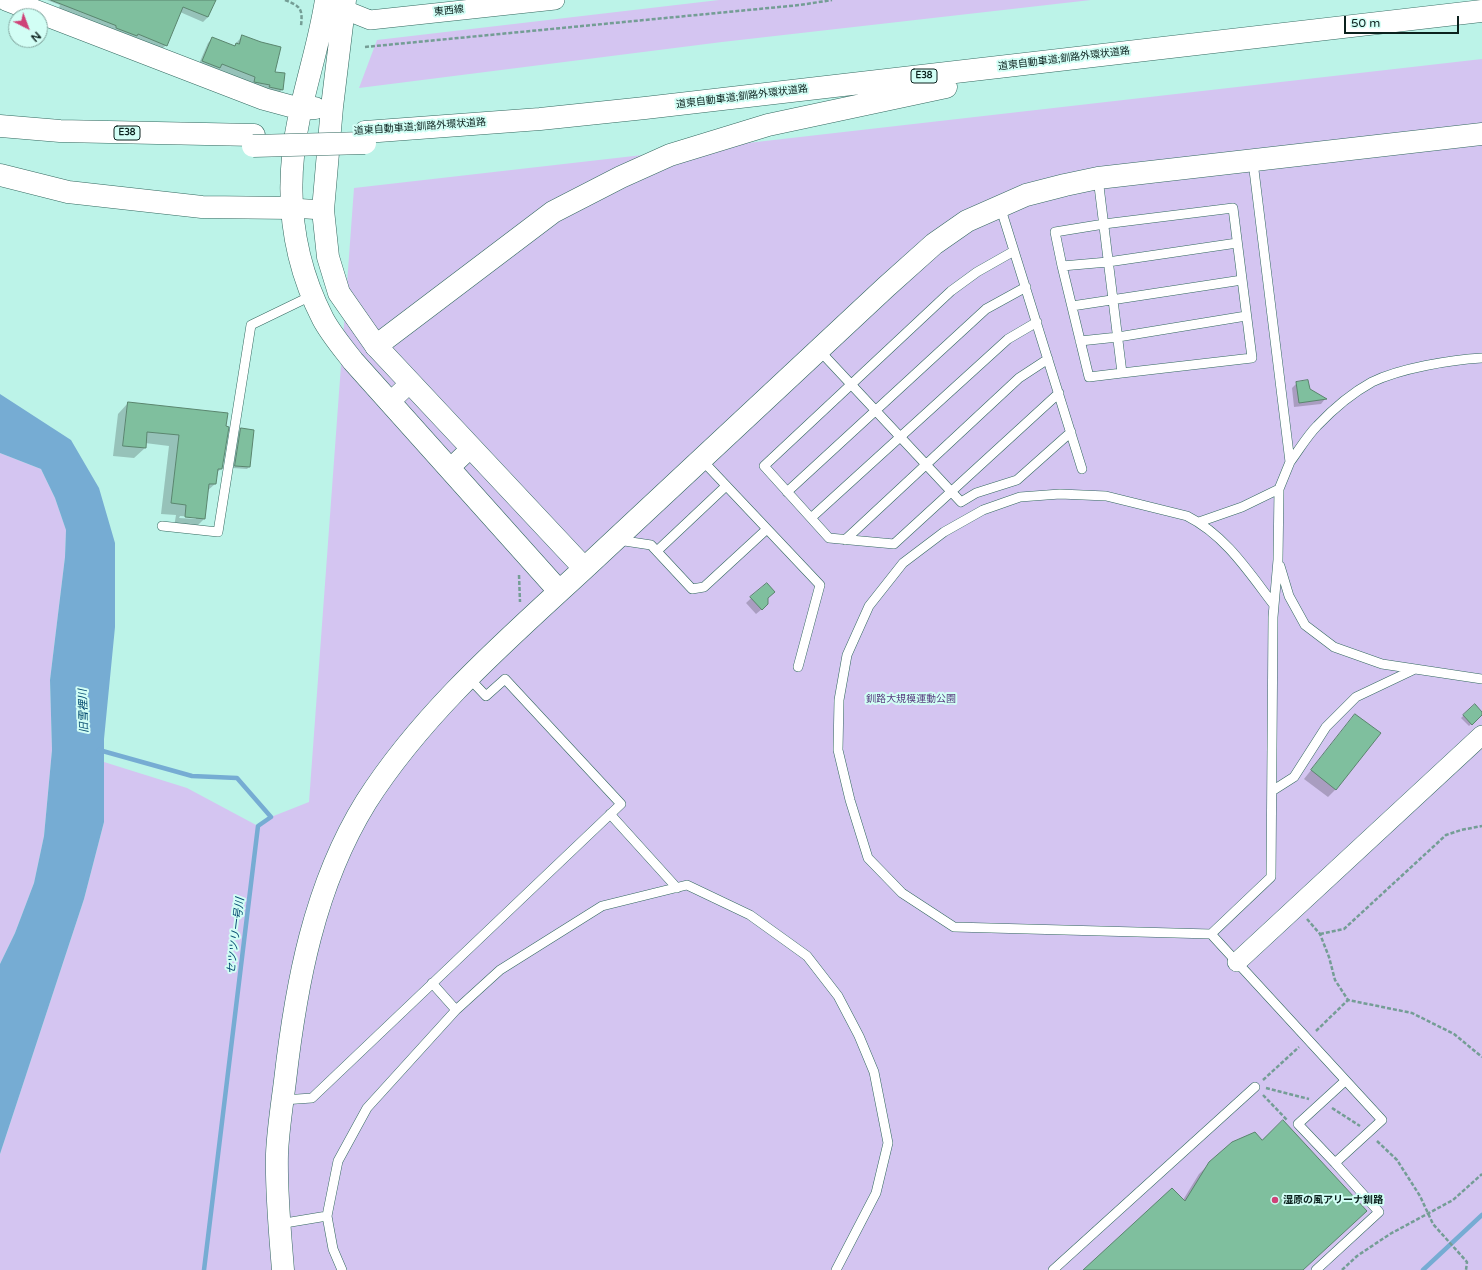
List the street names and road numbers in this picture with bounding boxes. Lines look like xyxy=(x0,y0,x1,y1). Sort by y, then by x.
street label: 東西線 xyxy=(433,3,465,19)
street label: 道東自動車道;釧路外環状道路 xyxy=(997,45,1131,73)
road number: E38 xyxy=(911,69,937,83)
street label: 道東自動車道;釧路外環状道路 xyxy=(675,83,809,111)
street label: 道東自動車道;釧路外環状道路 xyxy=(353,116,487,138)
road number: E38 xyxy=(114,126,140,140)

